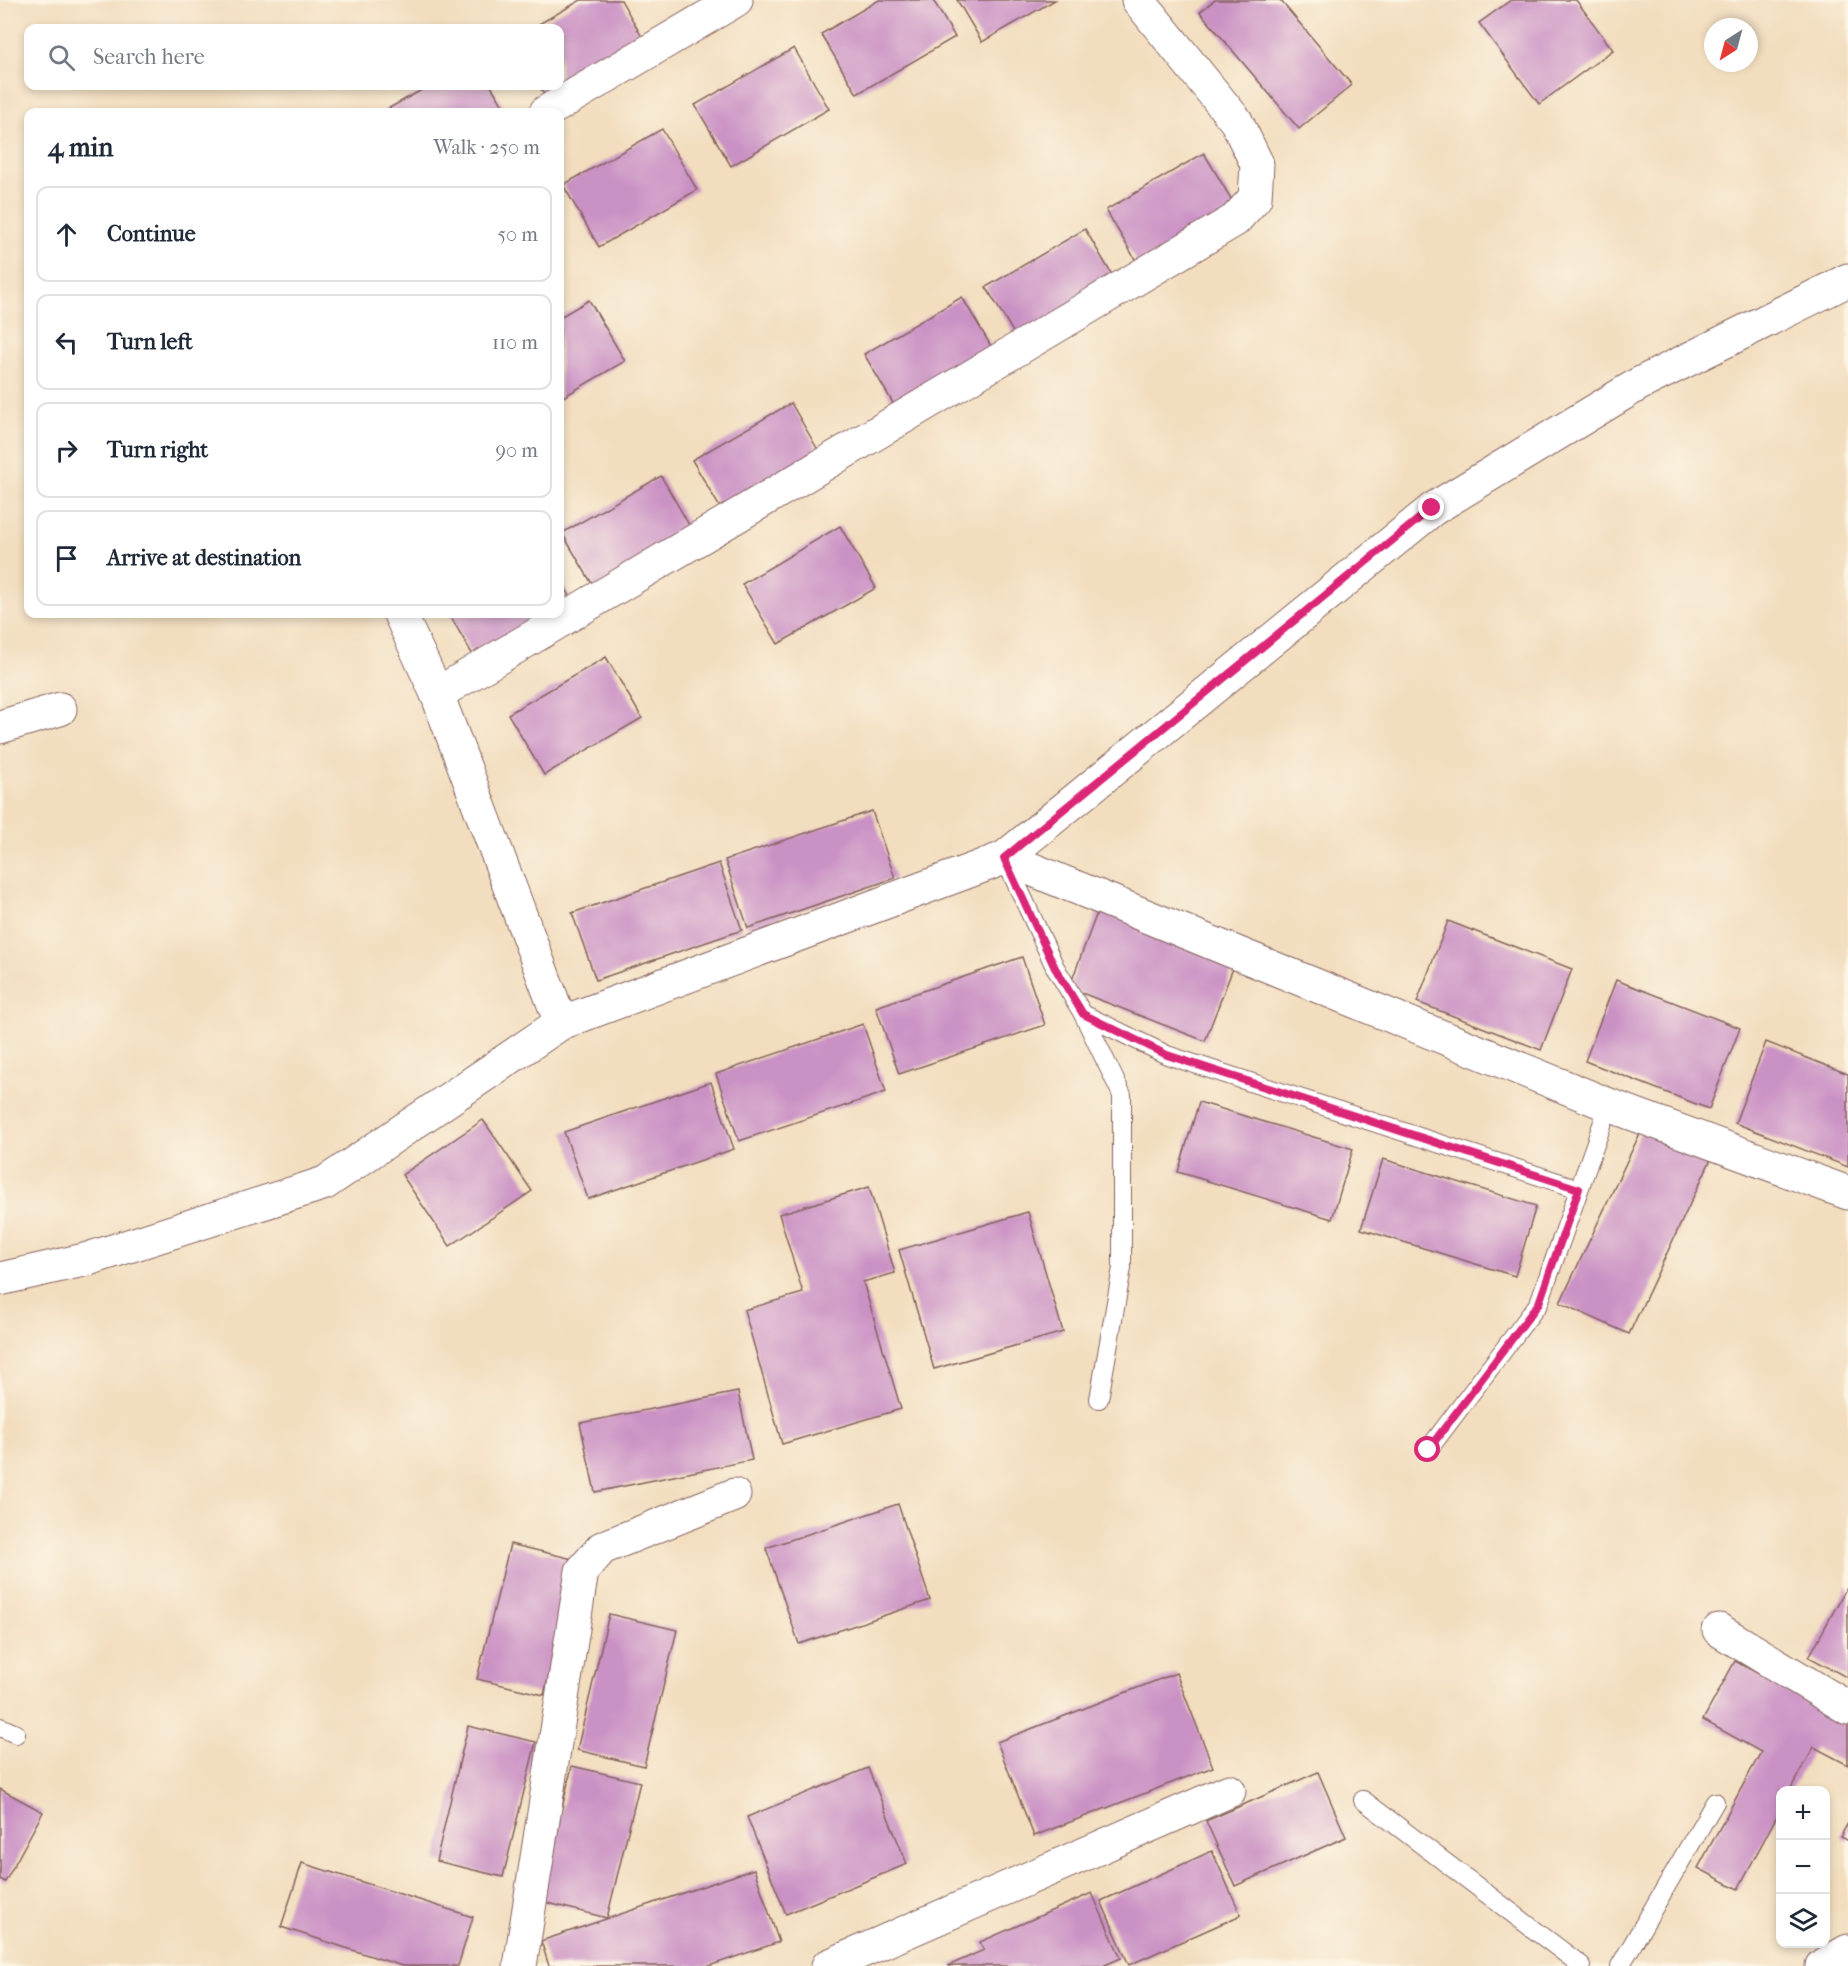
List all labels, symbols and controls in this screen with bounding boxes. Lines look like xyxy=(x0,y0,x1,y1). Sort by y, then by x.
north arrow xyxy=(1704,18,1758,72)
search box xyxy=(24,24,564,90)
icon: search xyxy=(45,41,78,74)
text: Search here xyxy=(93,44,205,70)
text: 4 min xyxy=(48,132,113,163)
text: Walk · 250 m xyxy=(433,136,540,159)
icon: ahead xyxy=(50,218,83,251)
text: Continue xyxy=(107,221,196,247)
text: 50 m xyxy=(497,223,538,246)
icon: left xyxy=(50,326,83,359)
text: Turn left xyxy=(107,329,193,355)
text: 110 m xyxy=(492,331,538,354)
icon: right xyxy=(50,434,83,467)
text: Turn right xyxy=(107,437,208,463)
text: 90 m xyxy=(496,439,538,462)
route end xyxy=(1418,494,1444,520)
icon: arrive xyxy=(50,542,83,575)
text: Arrive at destination xyxy=(107,545,301,571)
route start xyxy=(1414,1436,1440,1462)
map controls xyxy=(1776,1786,1830,1948)
button: + xyxy=(1776,1786,1830,1840)
button: − xyxy=(1776,1840,1830,1894)
button: layers xyxy=(1776,1894,1830,1948)

